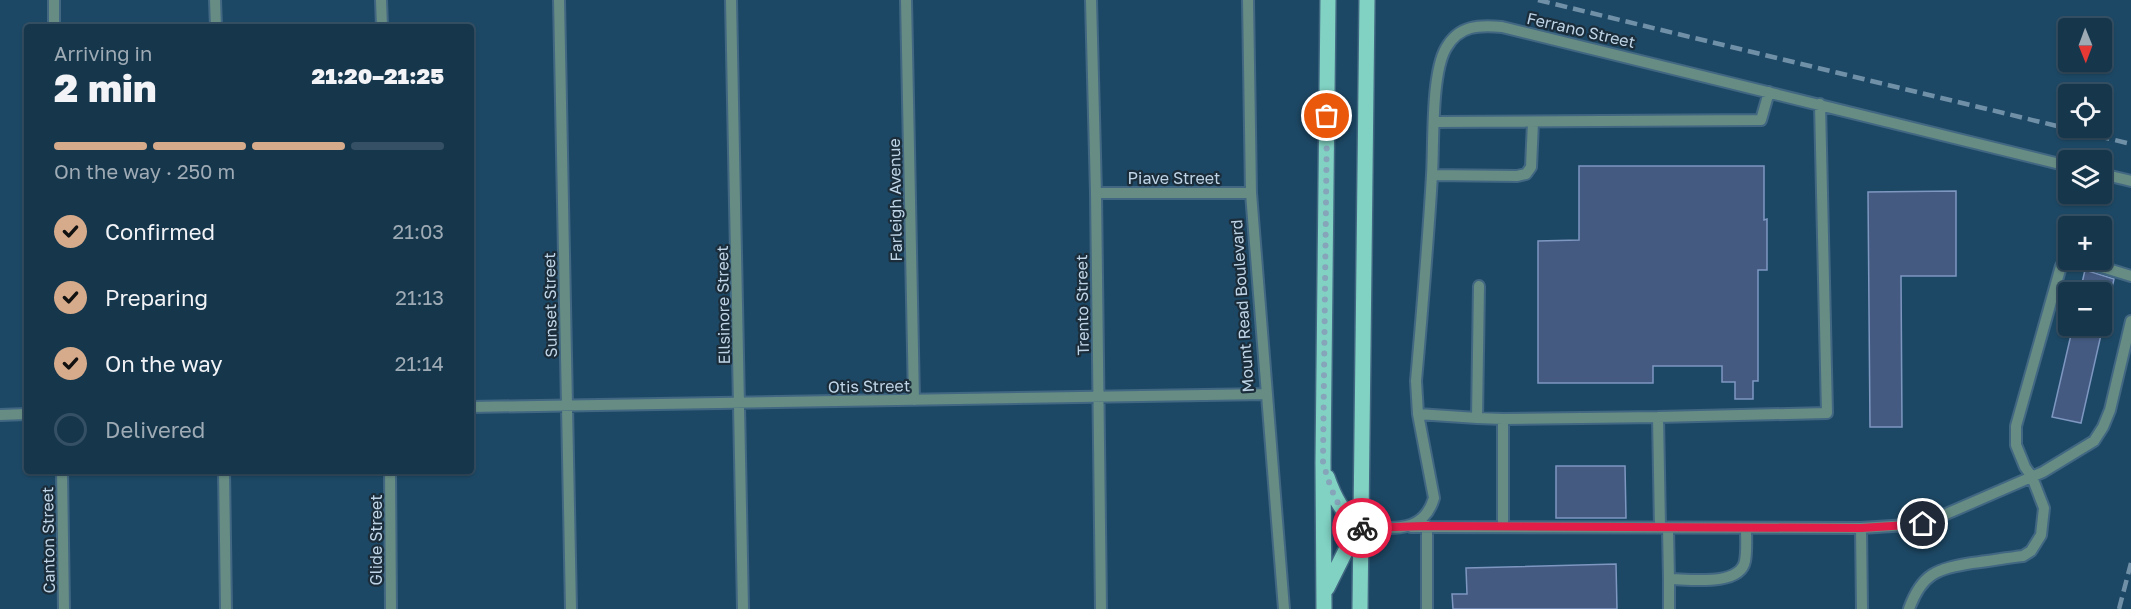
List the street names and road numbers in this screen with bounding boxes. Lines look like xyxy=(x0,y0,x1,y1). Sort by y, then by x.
street label: Ferrano Street xyxy=(1525,8,1637,52)
street label: Farleigh Avenue xyxy=(884,138,906,262)
street label: Piave Street xyxy=(1128,168,1220,188)
street label: Mount Read Boulevard xyxy=(1226,219,1258,393)
street label: Ellsinore Street xyxy=(712,245,734,365)
street label: Sunset Street xyxy=(539,252,561,358)
street label: Trento Street xyxy=(1071,254,1093,356)
street label: Otis Street xyxy=(828,375,910,397)
street label: Canton Street xyxy=(37,486,59,594)
street label: Glide Street xyxy=(366,494,386,586)

